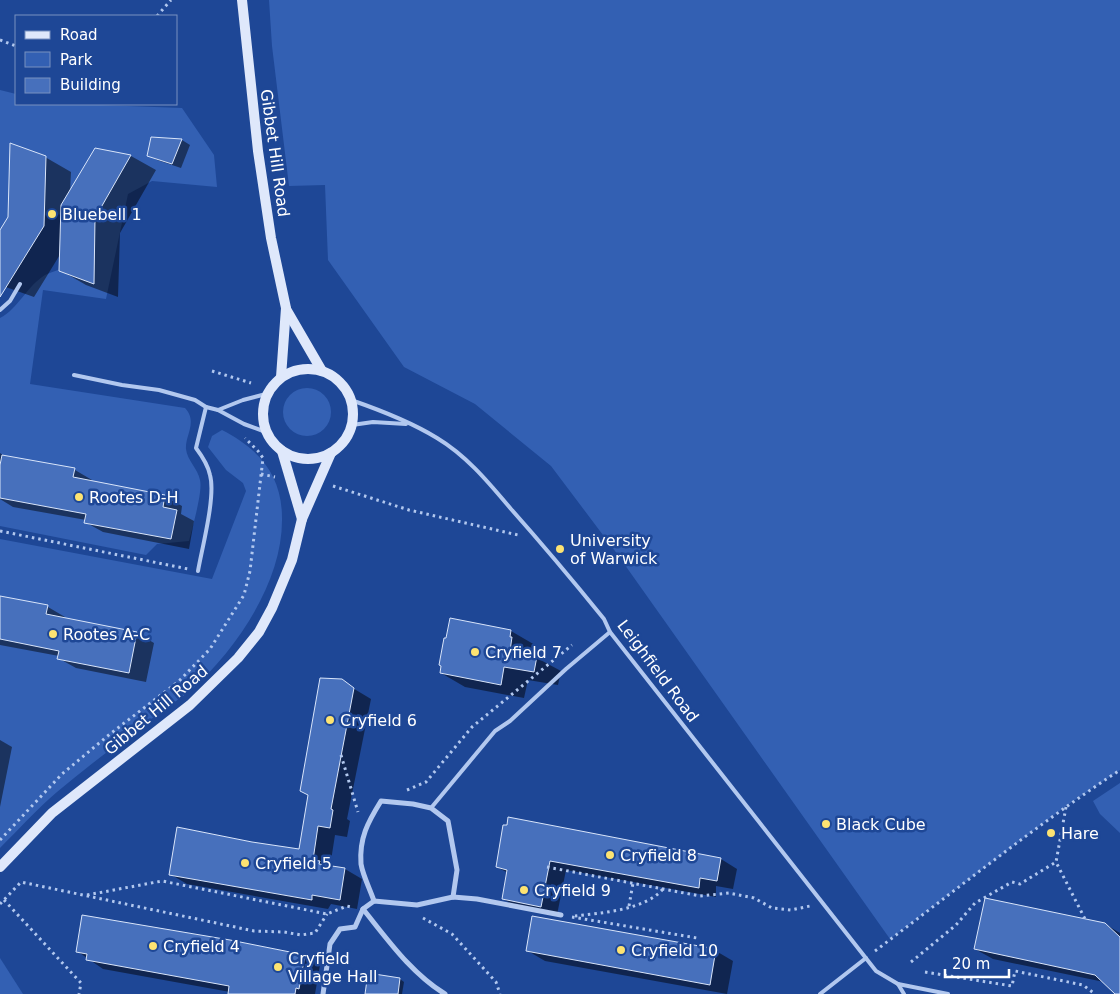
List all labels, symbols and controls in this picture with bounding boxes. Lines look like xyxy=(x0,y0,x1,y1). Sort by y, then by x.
legend xyxy=(15,15,178,105)
text: Road xyxy=(60,26,98,44)
text: Park xyxy=(60,51,93,69)
text: Building xyxy=(60,76,121,94)
street label: Gibbet Hill Road xyxy=(257,88,293,218)
place label: Bluebell 1 xyxy=(62,205,142,224)
marker: Bluebell 1 xyxy=(46,208,58,220)
place label: Rootes D-H xyxy=(89,488,179,507)
marker: Rootes D-H xyxy=(73,491,85,503)
place label: University of Warwick xyxy=(570,531,658,568)
marker: University of Warwick xyxy=(554,543,566,555)
street label: Leighfield Road xyxy=(613,616,703,726)
place label: Rootes A-C xyxy=(63,625,150,644)
marker: Rootes A-C xyxy=(47,628,59,640)
place label: Cryfield 7 xyxy=(485,643,562,662)
marker: Cryfield 7 xyxy=(469,646,481,658)
street label: Gibbet Hill Road xyxy=(100,661,212,759)
place label: Cryfield 6 xyxy=(340,711,417,730)
marker: Cryfield 6 xyxy=(324,714,336,726)
place label: Black Cube xyxy=(836,815,926,834)
marker: Black Cube xyxy=(820,818,832,830)
place label: Hare xyxy=(1061,824,1099,843)
marker: Hare xyxy=(1045,827,1057,839)
place label: Cryfield 8 xyxy=(620,846,697,865)
marker: Cryfield 8 xyxy=(604,849,616,861)
place label: Cryfield 5 xyxy=(255,854,332,873)
marker: Cryfield 5 xyxy=(239,857,251,869)
place label: Cryfield 9 xyxy=(534,881,611,900)
marker: Cryfield 9 xyxy=(518,884,530,896)
place label: Cryfield 4 xyxy=(163,937,240,956)
marker: Cryfield 4 xyxy=(147,940,159,952)
place label: Cryfield 10 xyxy=(631,941,718,960)
marker: Cryfield 10 xyxy=(615,944,627,956)
scale bar xyxy=(945,946,1009,978)
place label: Cryfield Village Hall xyxy=(288,949,378,986)
text: 20 m xyxy=(952,955,990,973)
marker: Cryfield Village Hall xyxy=(272,961,284,973)

